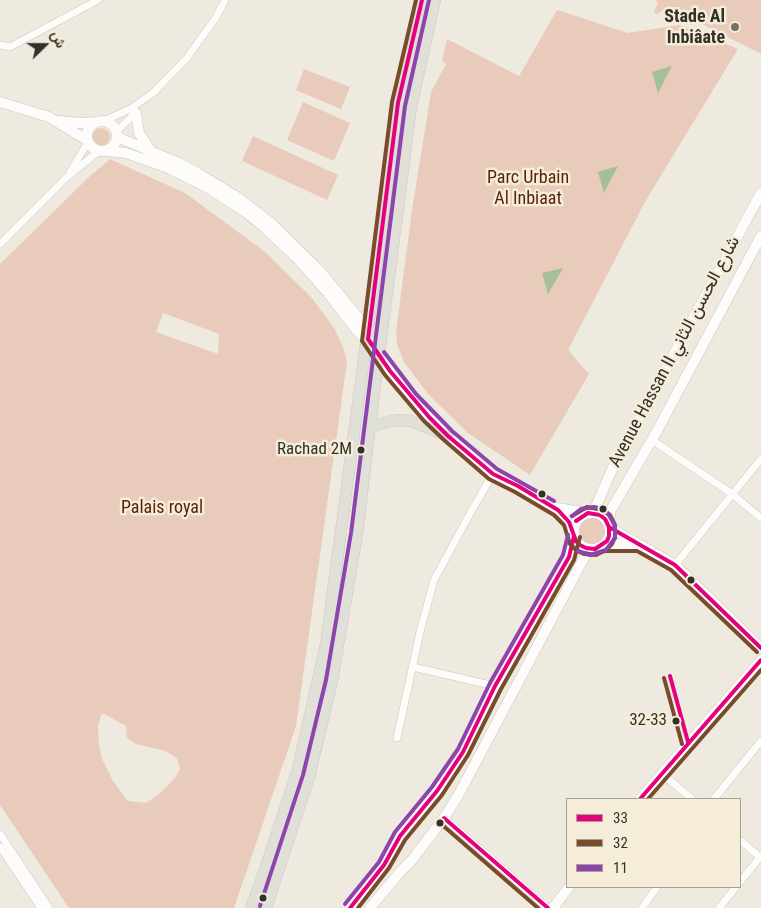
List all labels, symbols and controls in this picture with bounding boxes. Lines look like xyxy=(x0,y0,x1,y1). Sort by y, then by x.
place label: Stade Al Inbiâate xyxy=(664,6,725,48)
north arrow xyxy=(20,20,70,70)
marker: Stade Al Inbiâate xyxy=(729,21,741,33)
text: ش xyxy=(48,29,69,50)
park label: Parc Urbain Al Inbiaat xyxy=(487,167,569,210)
street label: Avenue Hassan II شارع الحسن الثاني xyxy=(605,233,745,471)
place label: Rachad 2M xyxy=(277,440,352,460)
marker: Rachad 2M xyxy=(356,445,366,455)
unlabelled marker xyxy=(537,489,547,499)
park label: Palais royal xyxy=(121,497,203,519)
unlabelled marker xyxy=(598,504,608,514)
unlabelled marker xyxy=(686,575,696,585)
place label: 32-33 xyxy=(629,711,667,731)
marker: 32-33 xyxy=(671,716,681,726)
legend xyxy=(566,798,741,888)
text: 33 xyxy=(613,809,628,827)
unlabelled marker xyxy=(435,818,445,828)
text: 32 xyxy=(613,834,628,852)
text: 11 xyxy=(613,859,628,877)
unlabelled marker xyxy=(258,893,268,903)

